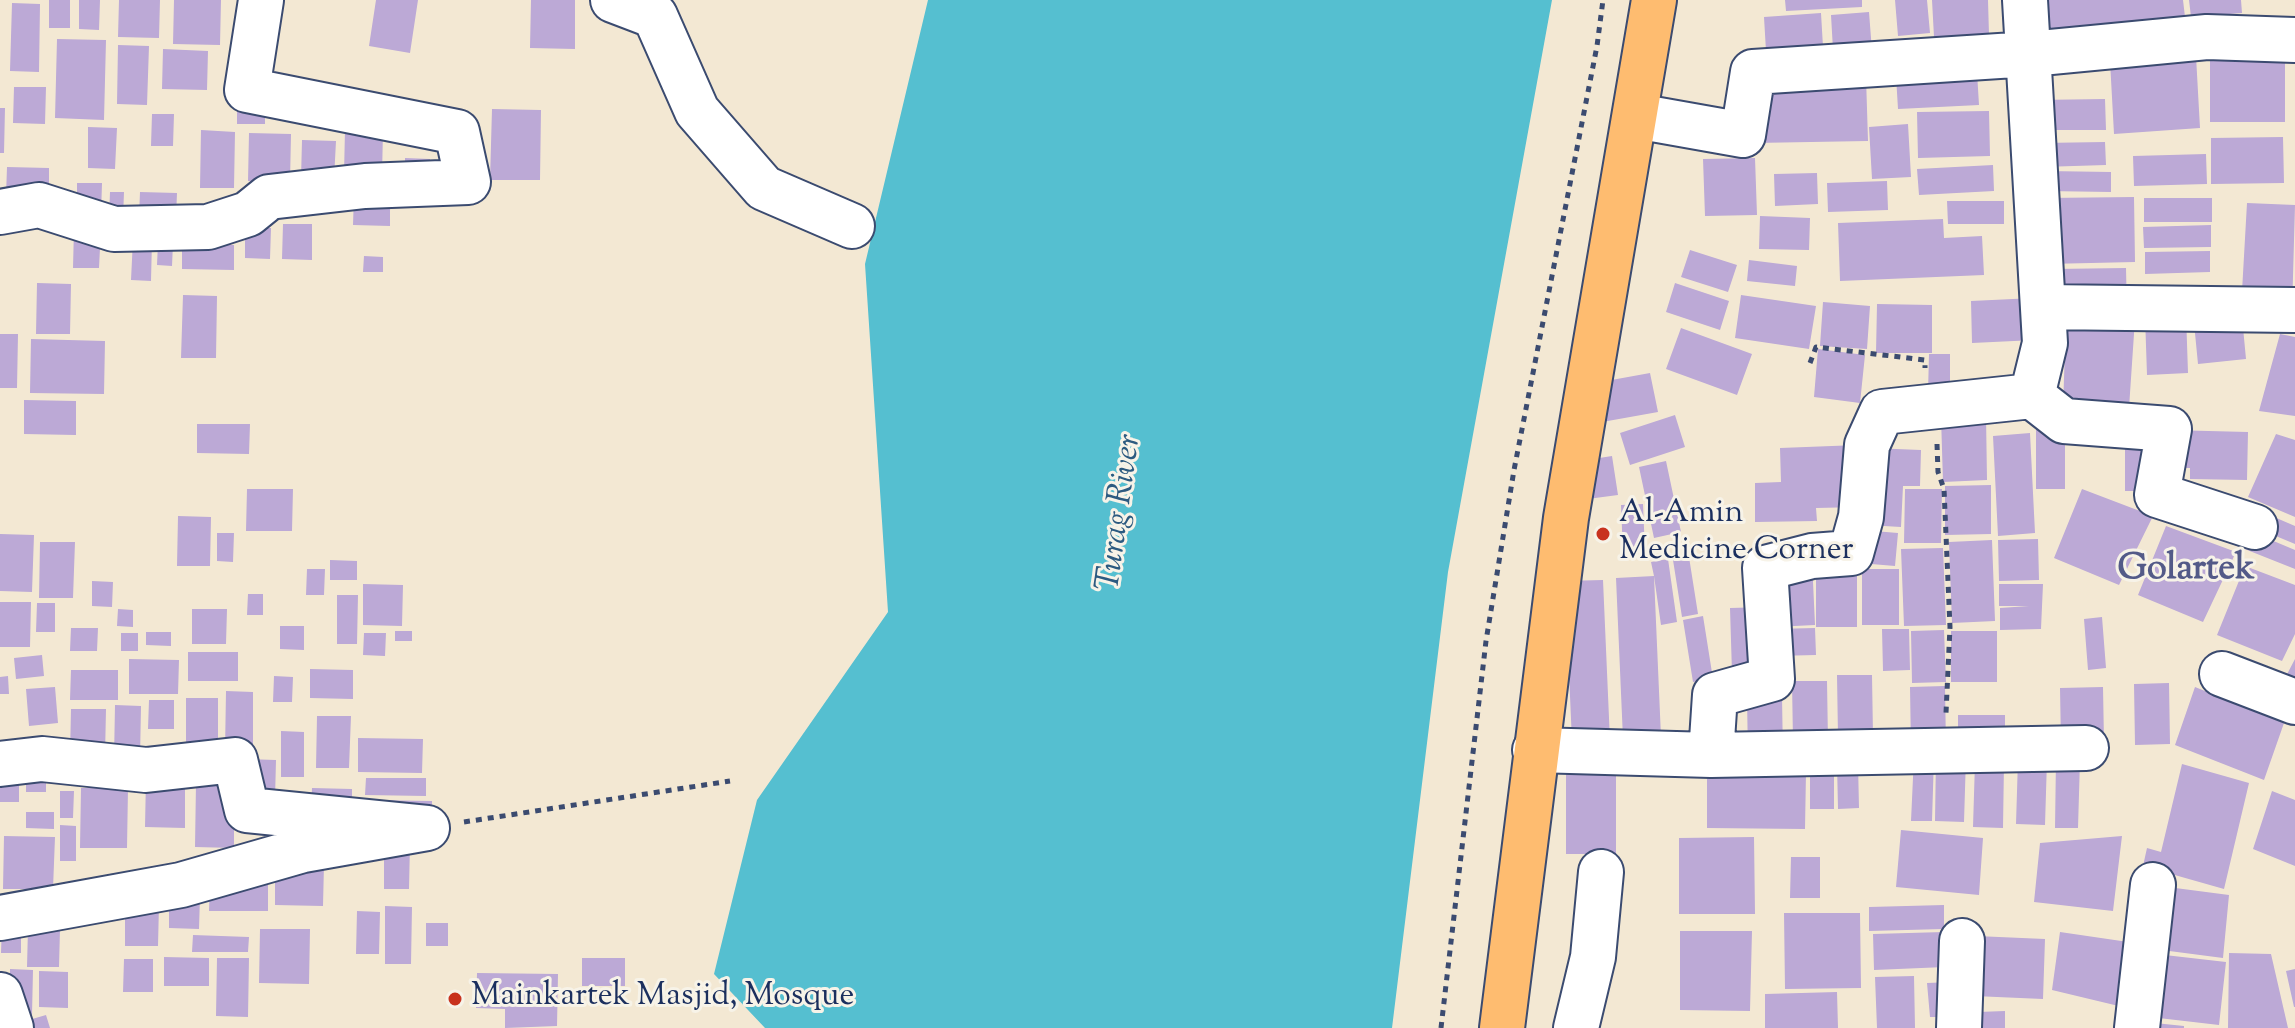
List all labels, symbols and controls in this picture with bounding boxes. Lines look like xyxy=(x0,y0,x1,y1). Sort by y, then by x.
water label: Turag River xyxy=(1091,432,1153,594)
place label: Al-Amin Medicine Corner xyxy=(1619,497,1854,572)
marker: Al-Amin Medicine Corner xyxy=(1594,525,1612,543)
district label: Golartek xyxy=(2117,550,2255,594)
place label: Mainkartek Masjid, Mosque xyxy=(471,980,854,1018)
marker: Mainkartek Masjid, Mosque xyxy=(446,990,464,1008)

